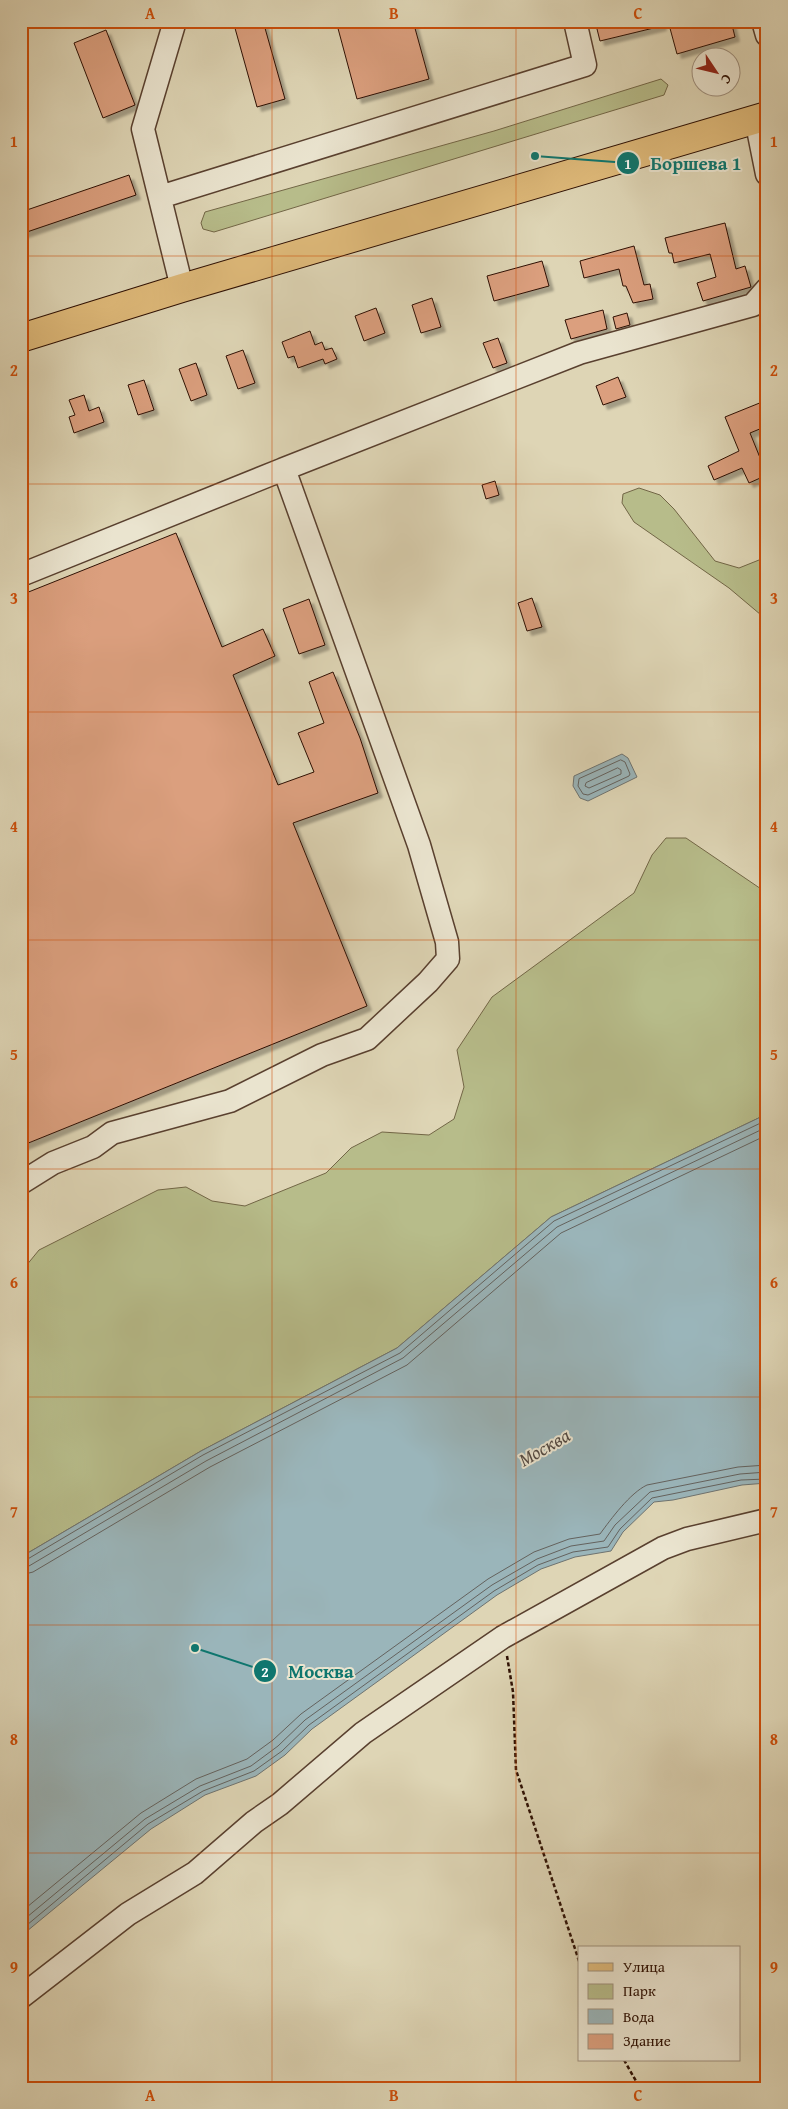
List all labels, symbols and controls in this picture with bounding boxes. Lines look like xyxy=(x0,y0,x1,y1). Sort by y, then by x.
text: A xyxy=(145,1,156,25)
text: B xyxy=(389,1,399,25)
text: C xyxy=(633,1,643,25)
north arrow xyxy=(690,48,740,98)
text: С xyxy=(716,70,737,89)
text: 1 xyxy=(10,129,18,153)
text: 1 xyxy=(770,129,778,153)
callout: Боршева 1 xyxy=(616,146,752,180)
text: Боршева 1 xyxy=(650,149,742,177)
text: 1 xyxy=(624,153,632,174)
text: 2 xyxy=(10,358,18,382)
text: 2 xyxy=(770,358,778,382)
text: 3 xyxy=(10,586,18,610)
text: 3 xyxy=(770,586,778,610)
text: 4 xyxy=(10,814,18,838)
text: 4 xyxy=(770,814,778,838)
text: 5 xyxy=(10,1042,18,1066)
text: 5 xyxy=(770,1042,778,1066)
text: 6 xyxy=(10,1270,18,1294)
text: 6 xyxy=(770,1270,778,1294)
water label: Москва xyxy=(513,1421,575,1473)
text: 7 xyxy=(10,1499,18,1523)
text: 7 xyxy=(770,1499,778,1523)
callout: Москва xyxy=(253,1654,363,1688)
text: Москва xyxy=(288,1657,354,1685)
text: 2 xyxy=(261,1661,269,1682)
text: 8 xyxy=(10,1727,18,1751)
text: 8 xyxy=(770,1727,778,1751)
legend xyxy=(578,1946,740,2062)
text: 9 xyxy=(10,1955,18,1979)
text: 9 xyxy=(770,1955,778,1979)
text: Улица xyxy=(623,1956,666,1977)
text: Парк xyxy=(623,1980,656,2001)
text: Вода xyxy=(623,2006,655,2027)
text: Здание xyxy=(623,2030,671,2051)
text: A xyxy=(145,2083,156,2107)
text: B xyxy=(389,2083,399,2107)
text: C xyxy=(633,2083,643,2107)

